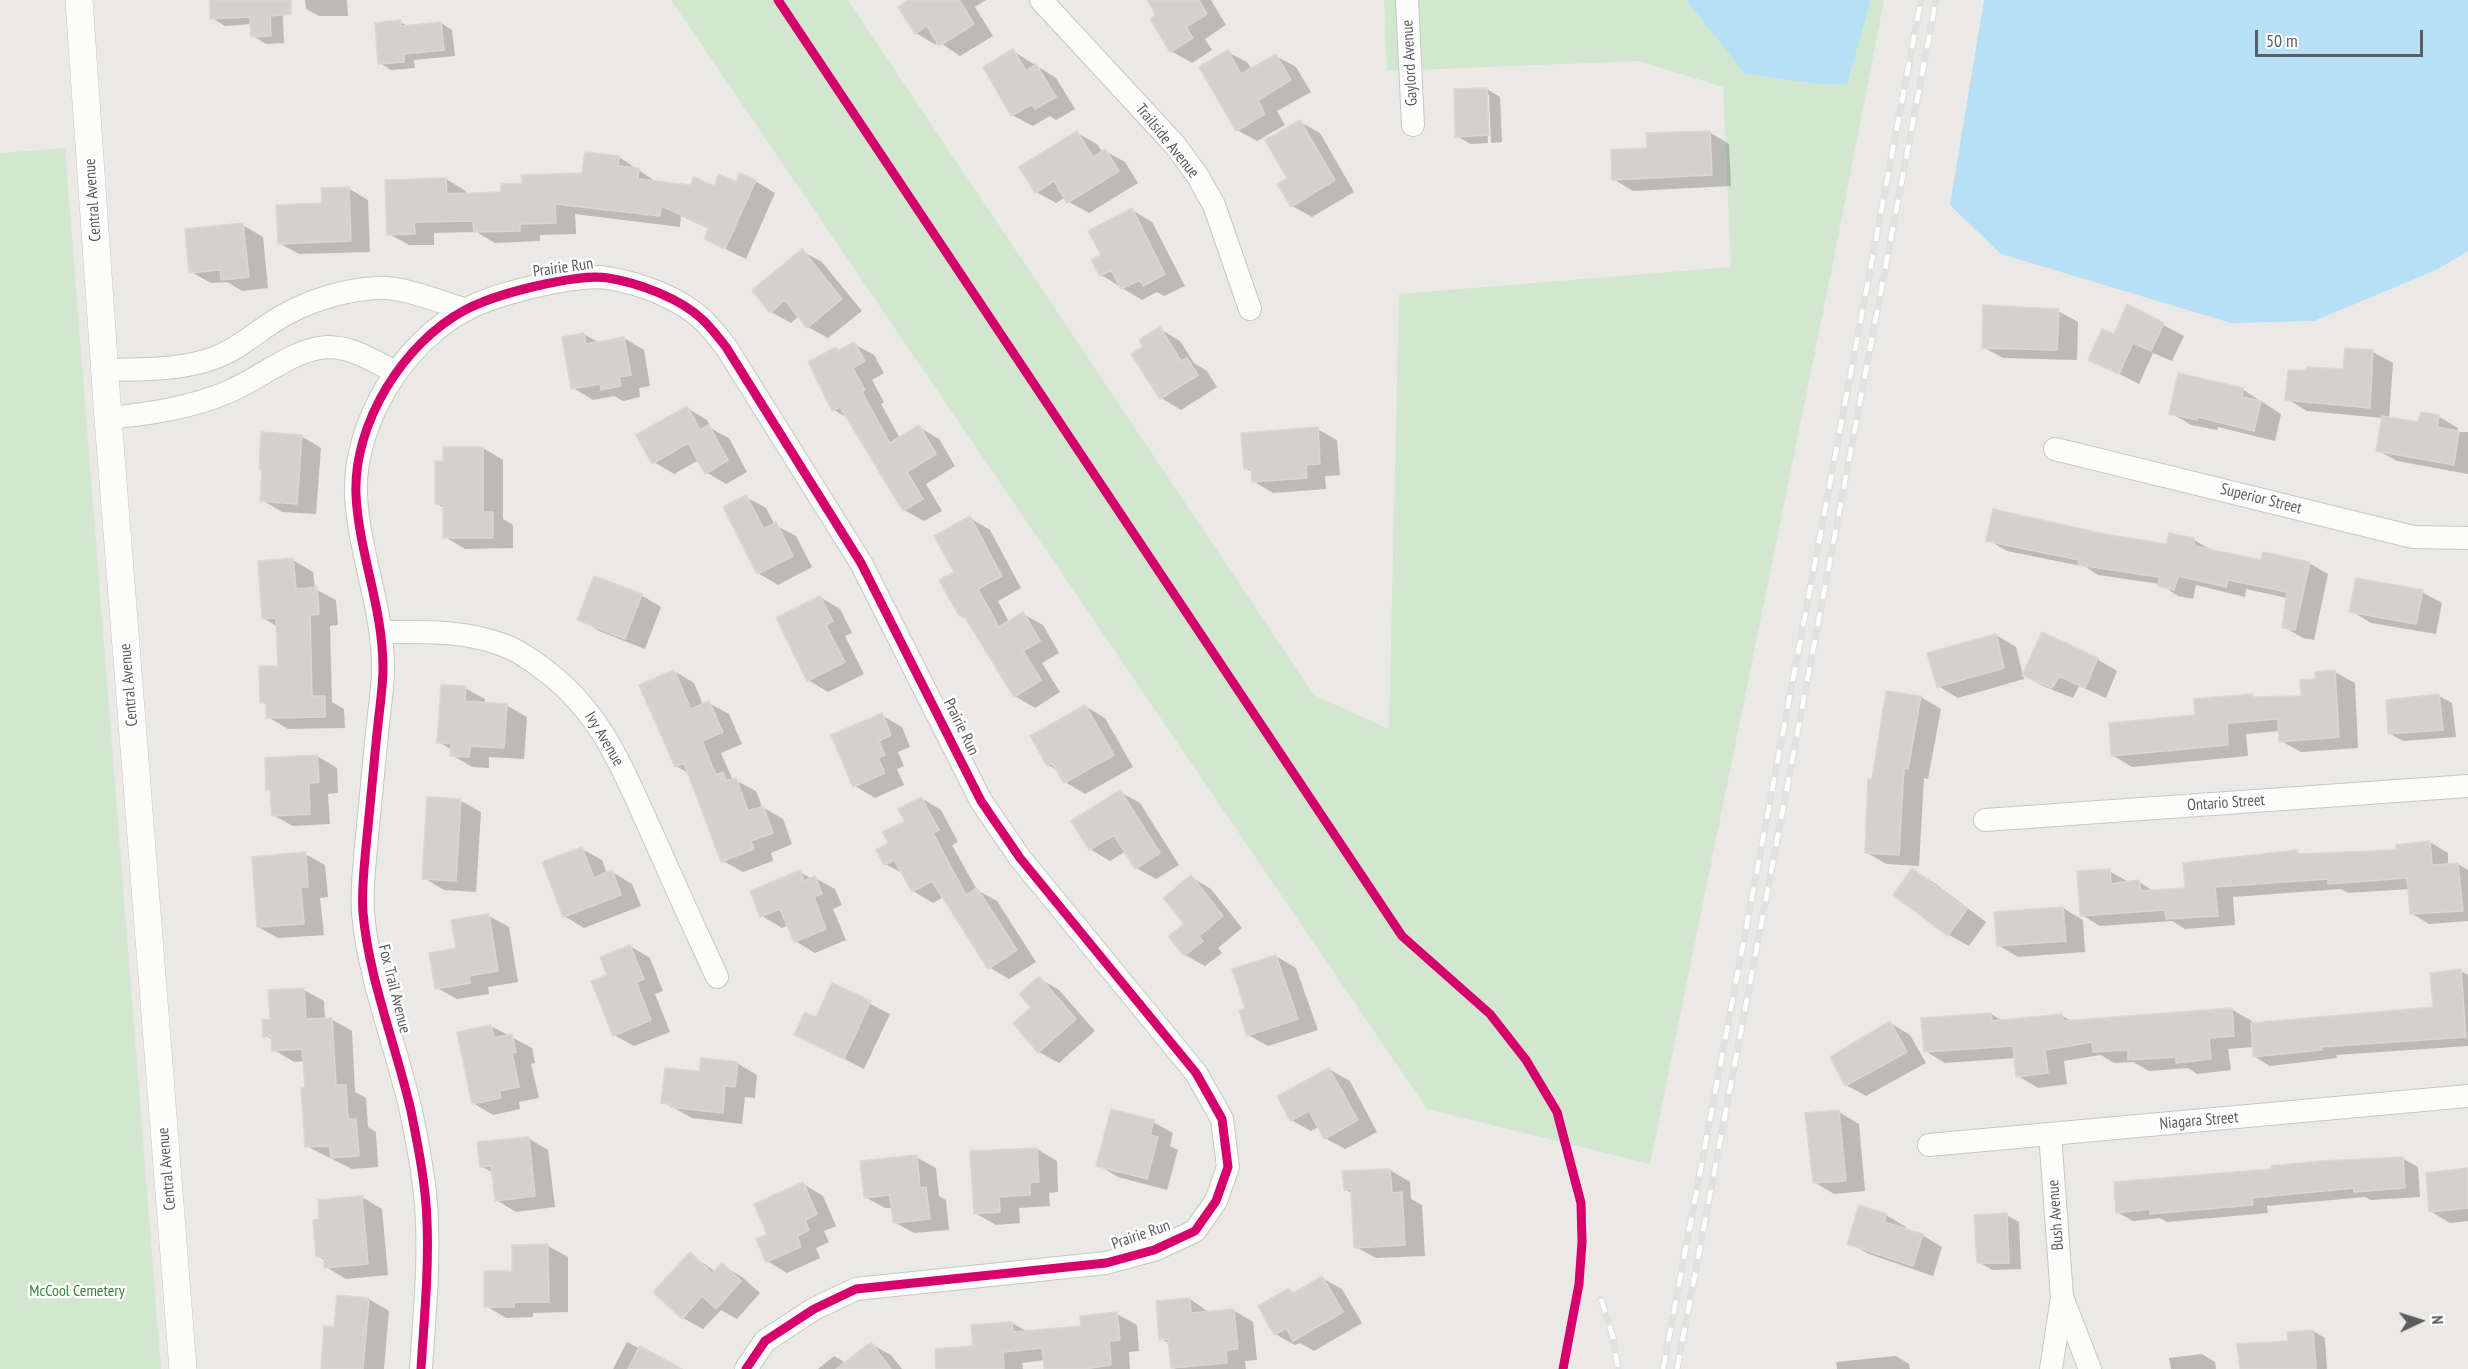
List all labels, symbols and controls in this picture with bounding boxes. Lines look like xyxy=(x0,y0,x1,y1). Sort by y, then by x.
scale bar xyxy=(2258,18,2426,56)
street label: Gaylord Avenue xyxy=(1398,20,1422,106)
text: 50 m xyxy=(2266,29,2298,52)
street label: Trailside Avenue xyxy=(1131,100,1203,182)
street label: Central Avenue xyxy=(81,158,105,242)
street label: Prairie Run xyxy=(532,254,594,282)
street label: Superior Street xyxy=(2218,480,2304,518)
street label: Central Avenue xyxy=(116,643,142,727)
street label: Prairie Run xyxy=(939,696,983,758)
street label: Ivy Avenue xyxy=(580,708,628,770)
street label: Ontario Street xyxy=(2186,791,2266,815)
street label: Fox Trail Avenue xyxy=(374,943,414,1035)
street label: Niagara Street xyxy=(2159,1108,2239,1134)
street label: Central Avenue xyxy=(154,1127,180,1211)
street label: Bush Avenue xyxy=(2044,1179,2068,1251)
street label: Prairie Run xyxy=(1109,1216,1173,1254)
park label: McCool Cemetery xyxy=(29,1281,125,1301)
north arrow xyxy=(2390,1291,2450,1351)
text: N xyxy=(2428,1315,2448,1325)

